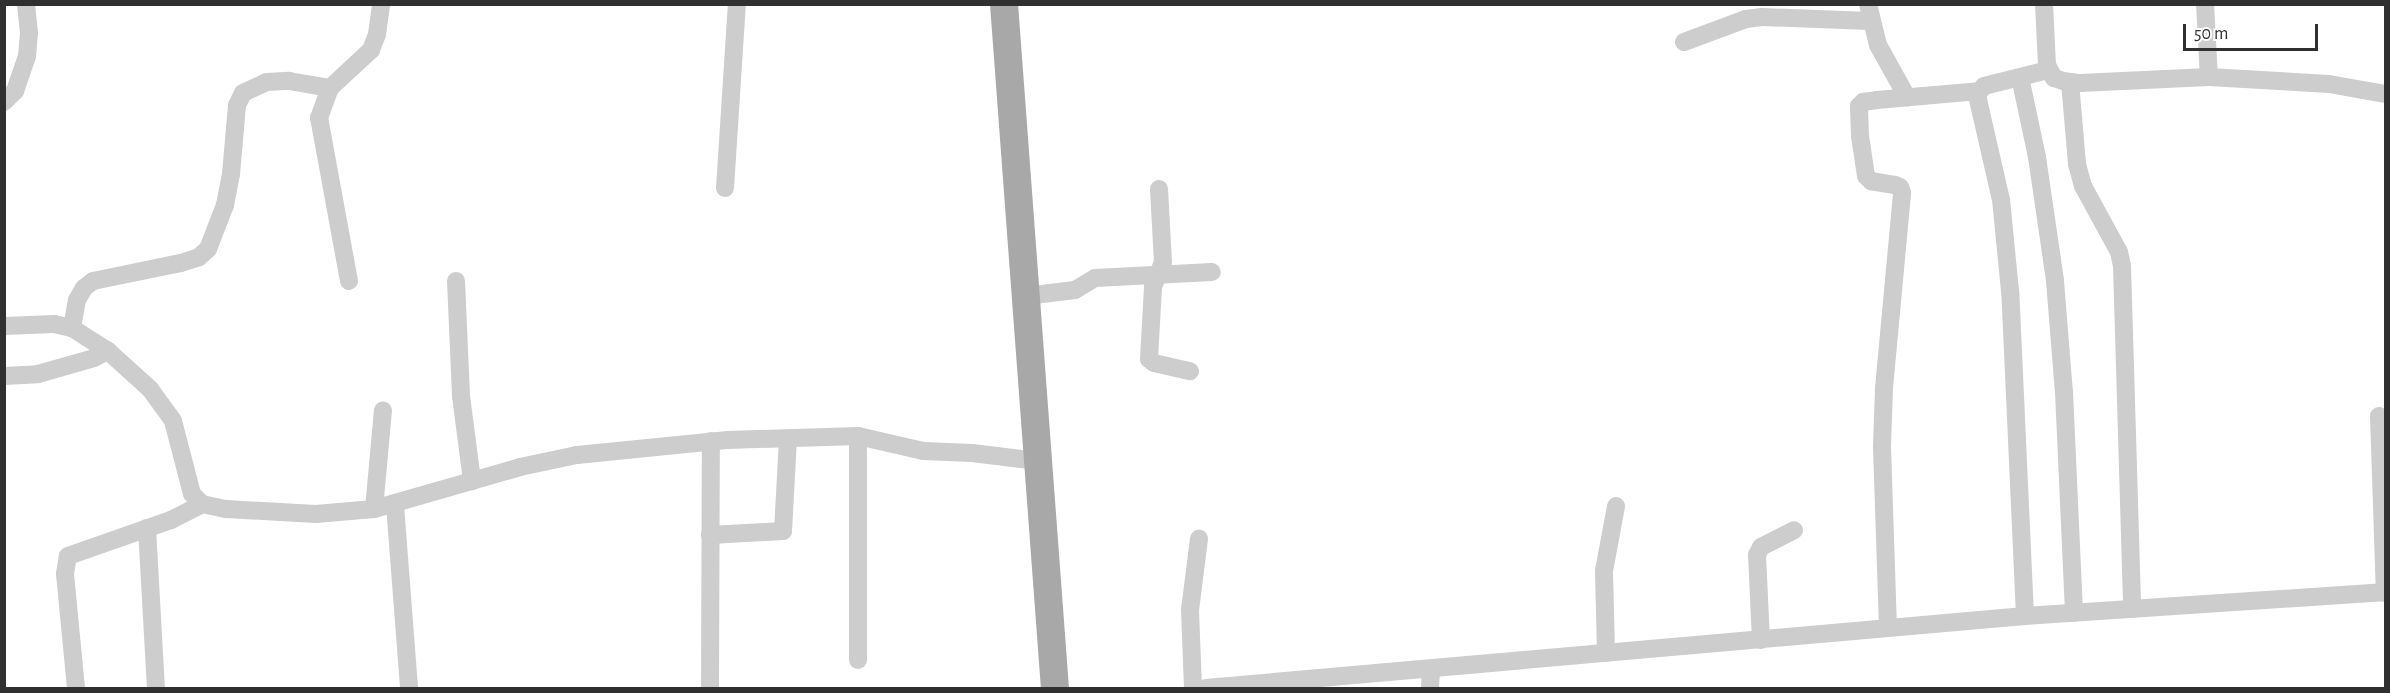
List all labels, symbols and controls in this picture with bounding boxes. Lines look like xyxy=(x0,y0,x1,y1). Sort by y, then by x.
scale bar xyxy=(2186,12,2321,50)
text: 50 m xyxy=(2194,25,2228,43)

